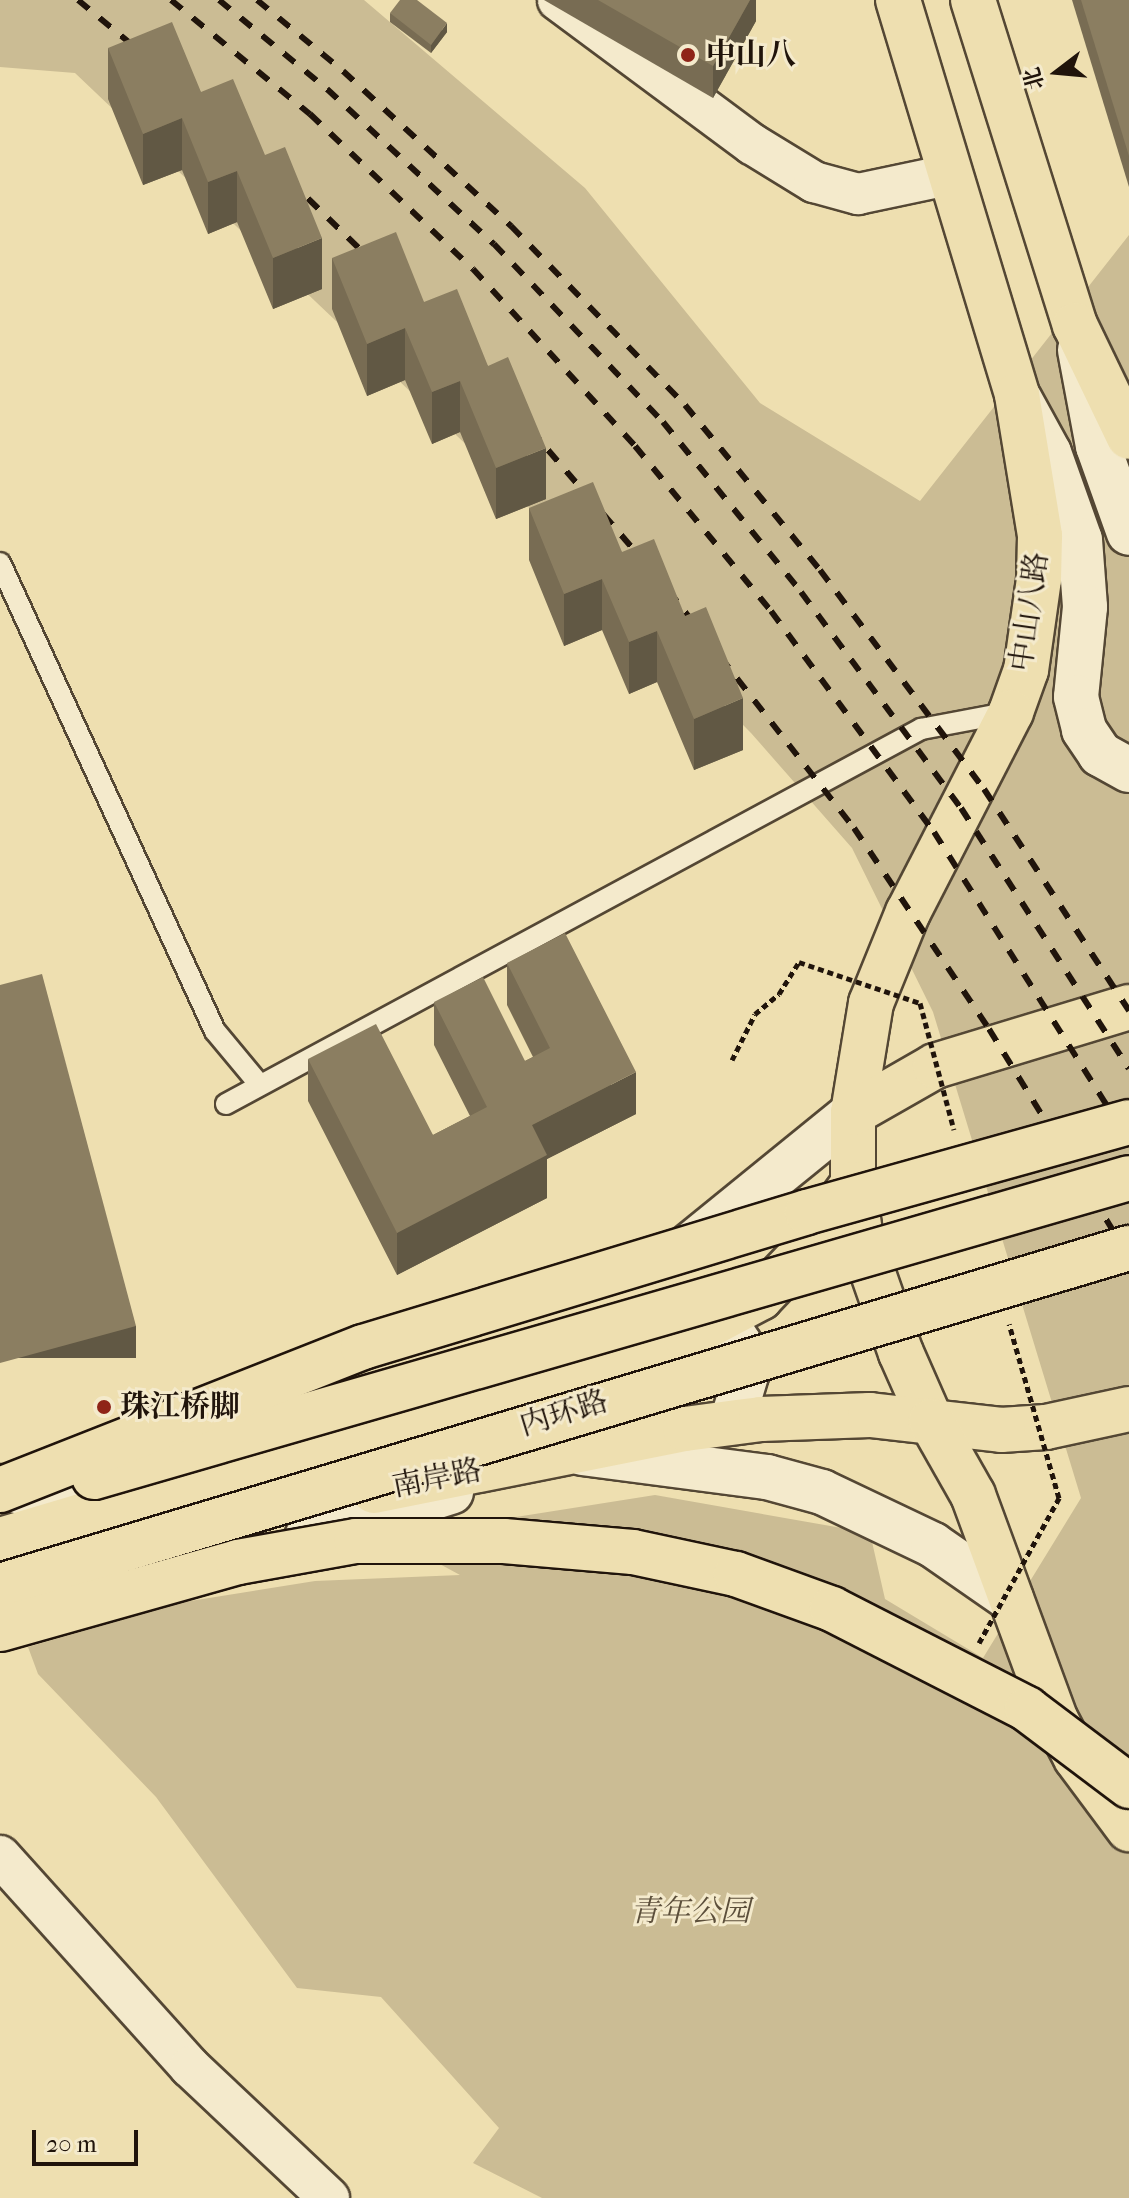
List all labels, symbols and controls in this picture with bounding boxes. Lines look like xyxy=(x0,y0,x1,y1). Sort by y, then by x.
north arrow xyxy=(1017,32,1097,112)
place label: 中山八 xyxy=(706,37,796,73)
marker: 中山八 xyxy=(677,44,699,66)
text: 北 xyxy=(1018,64,1049,93)
street label: 中山八路 xyxy=(1004,550,1056,674)
street label: 内环路 xyxy=(516,1384,612,1444)
place label: 珠江桥脚 xyxy=(120,1389,240,1425)
marker: 珠江桥脚 xyxy=(95,1398,113,1416)
street label: 南岸路 xyxy=(389,1453,485,1505)
park label: 青年公园 xyxy=(630,1894,750,1930)
scale bar xyxy=(36,2114,142,2164)
text: 20 m xyxy=(46,2130,97,2158)

